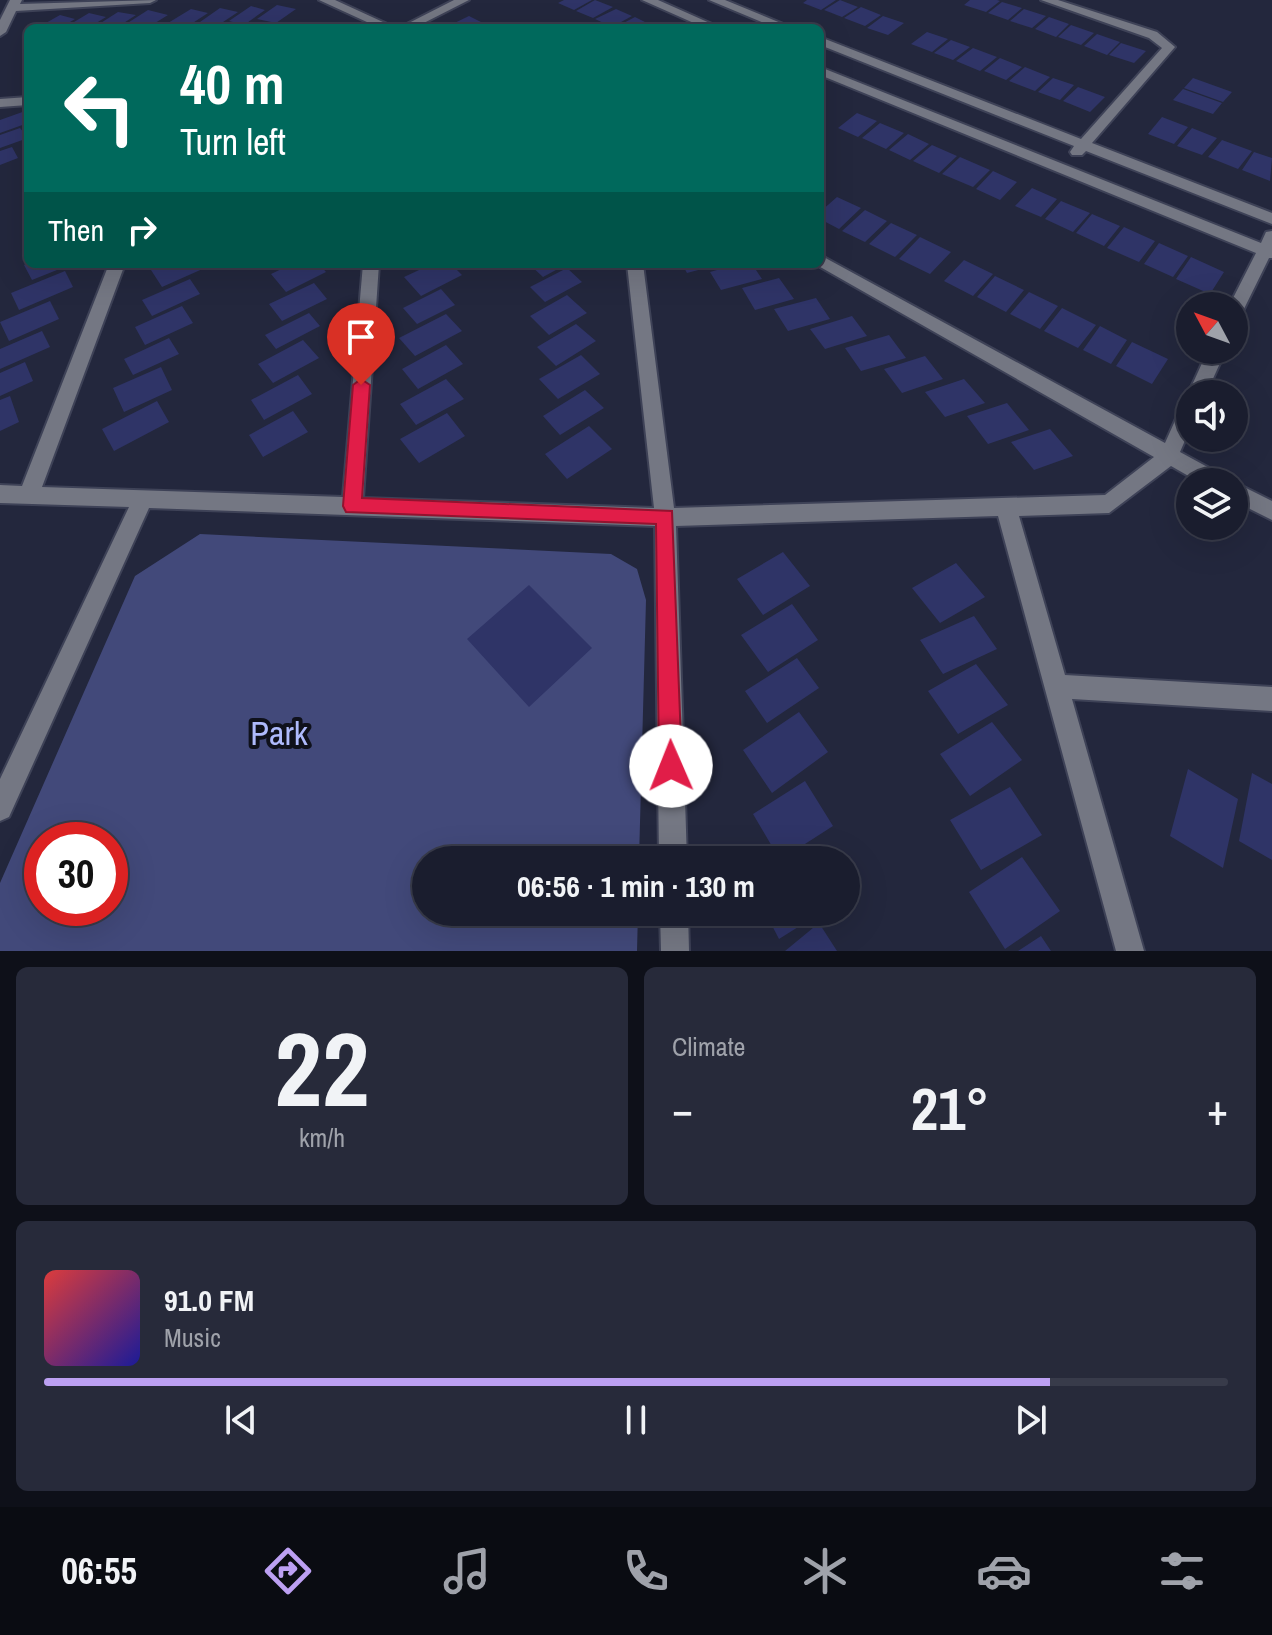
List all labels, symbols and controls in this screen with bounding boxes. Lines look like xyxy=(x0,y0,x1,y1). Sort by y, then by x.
text: 40 m xyxy=(180,46,285,121)
icon: left xyxy=(48,56,152,160)
text: Turn left xyxy=(180,118,286,166)
icon: right xyxy=(120,208,164,252)
text: Then xyxy=(48,210,104,250)
north arrow xyxy=(1176,292,1248,364)
map controls xyxy=(1176,292,1248,540)
pin xyxy=(327,303,395,385)
icon: arrive xyxy=(339,315,383,359)
button: sound xyxy=(1176,380,1248,452)
button: layers xyxy=(1176,468,1248,540)
park label: Park xyxy=(250,710,308,756)
position arrow xyxy=(629,724,713,808)
speed limit sign: 30 xyxy=(24,822,128,926)
text: 06:56 · 1 min · 130 m xyxy=(517,866,755,906)
text: 22 xyxy=(275,998,369,1138)
text: Climate xyxy=(672,1029,745,1064)
text: 21° xyxy=(911,1068,989,1149)
text: − xyxy=(672,1079,693,1139)
text: + xyxy=(1207,1079,1228,1139)
text: km/h xyxy=(299,1120,345,1155)
text: 91.0 FM xyxy=(164,1280,254,1320)
text: Music xyxy=(164,1320,221,1355)
icon: previous xyxy=(219,1398,263,1442)
icon: pause xyxy=(614,1398,658,1442)
icon: next xyxy=(1009,1398,1053,1442)
icon: directions xyxy=(260,1543,316,1599)
icon: music xyxy=(439,1543,495,1599)
icon: phone xyxy=(618,1543,674,1599)
icon: climate xyxy=(797,1543,853,1599)
icon: car xyxy=(976,1543,1032,1599)
icon: filters xyxy=(1154,1543,1210,1599)
text: 06:55 xyxy=(61,1547,137,1595)

